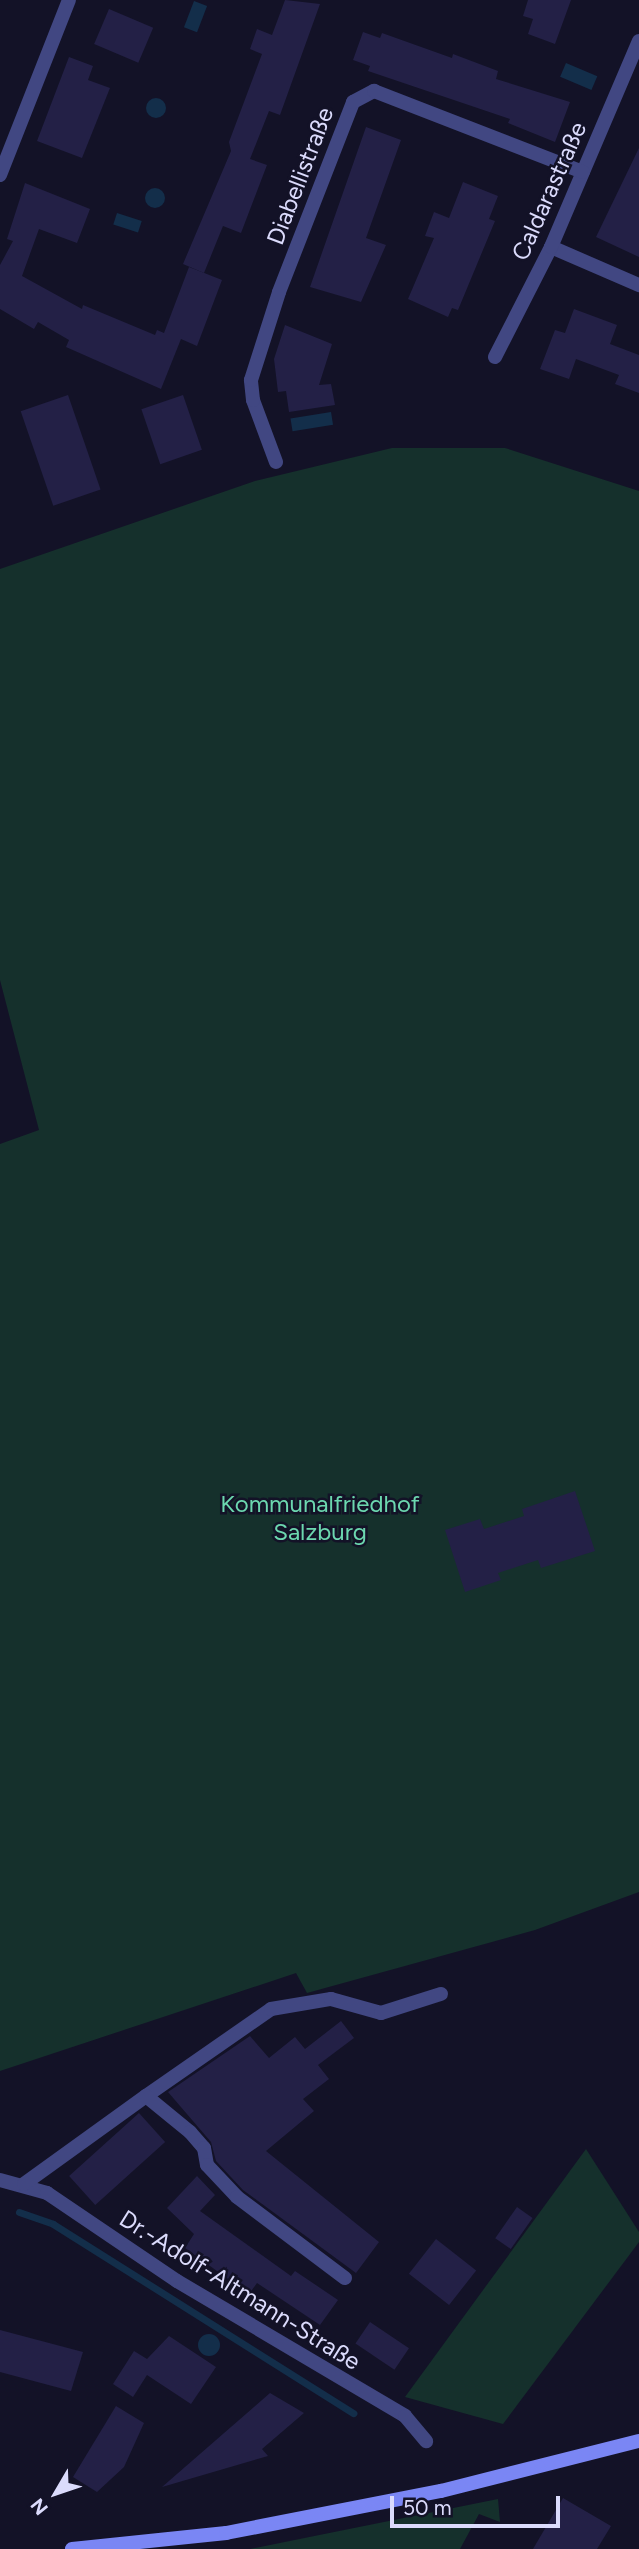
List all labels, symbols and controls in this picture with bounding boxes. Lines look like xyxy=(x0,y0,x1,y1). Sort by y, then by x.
street label: Diabellistraße xyxy=(261,103,339,249)
street label: Caldarastraße xyxy=(506,117,592,265)
park label: Kommunalfriedhof Salzburg xyxy=(220,1490,420,1546)
street label: Dr.-Adolf-Altmann-Straße xyxy=(114,2204,366,2376)
north arrow xyxy=(21,2458,91,2528)
scale bar xyxy=(394,2482,564,2526)
text: N xyxy=(26,2494,53,2519)
text: 50 m xyxy=(403,2495,452,2520)

